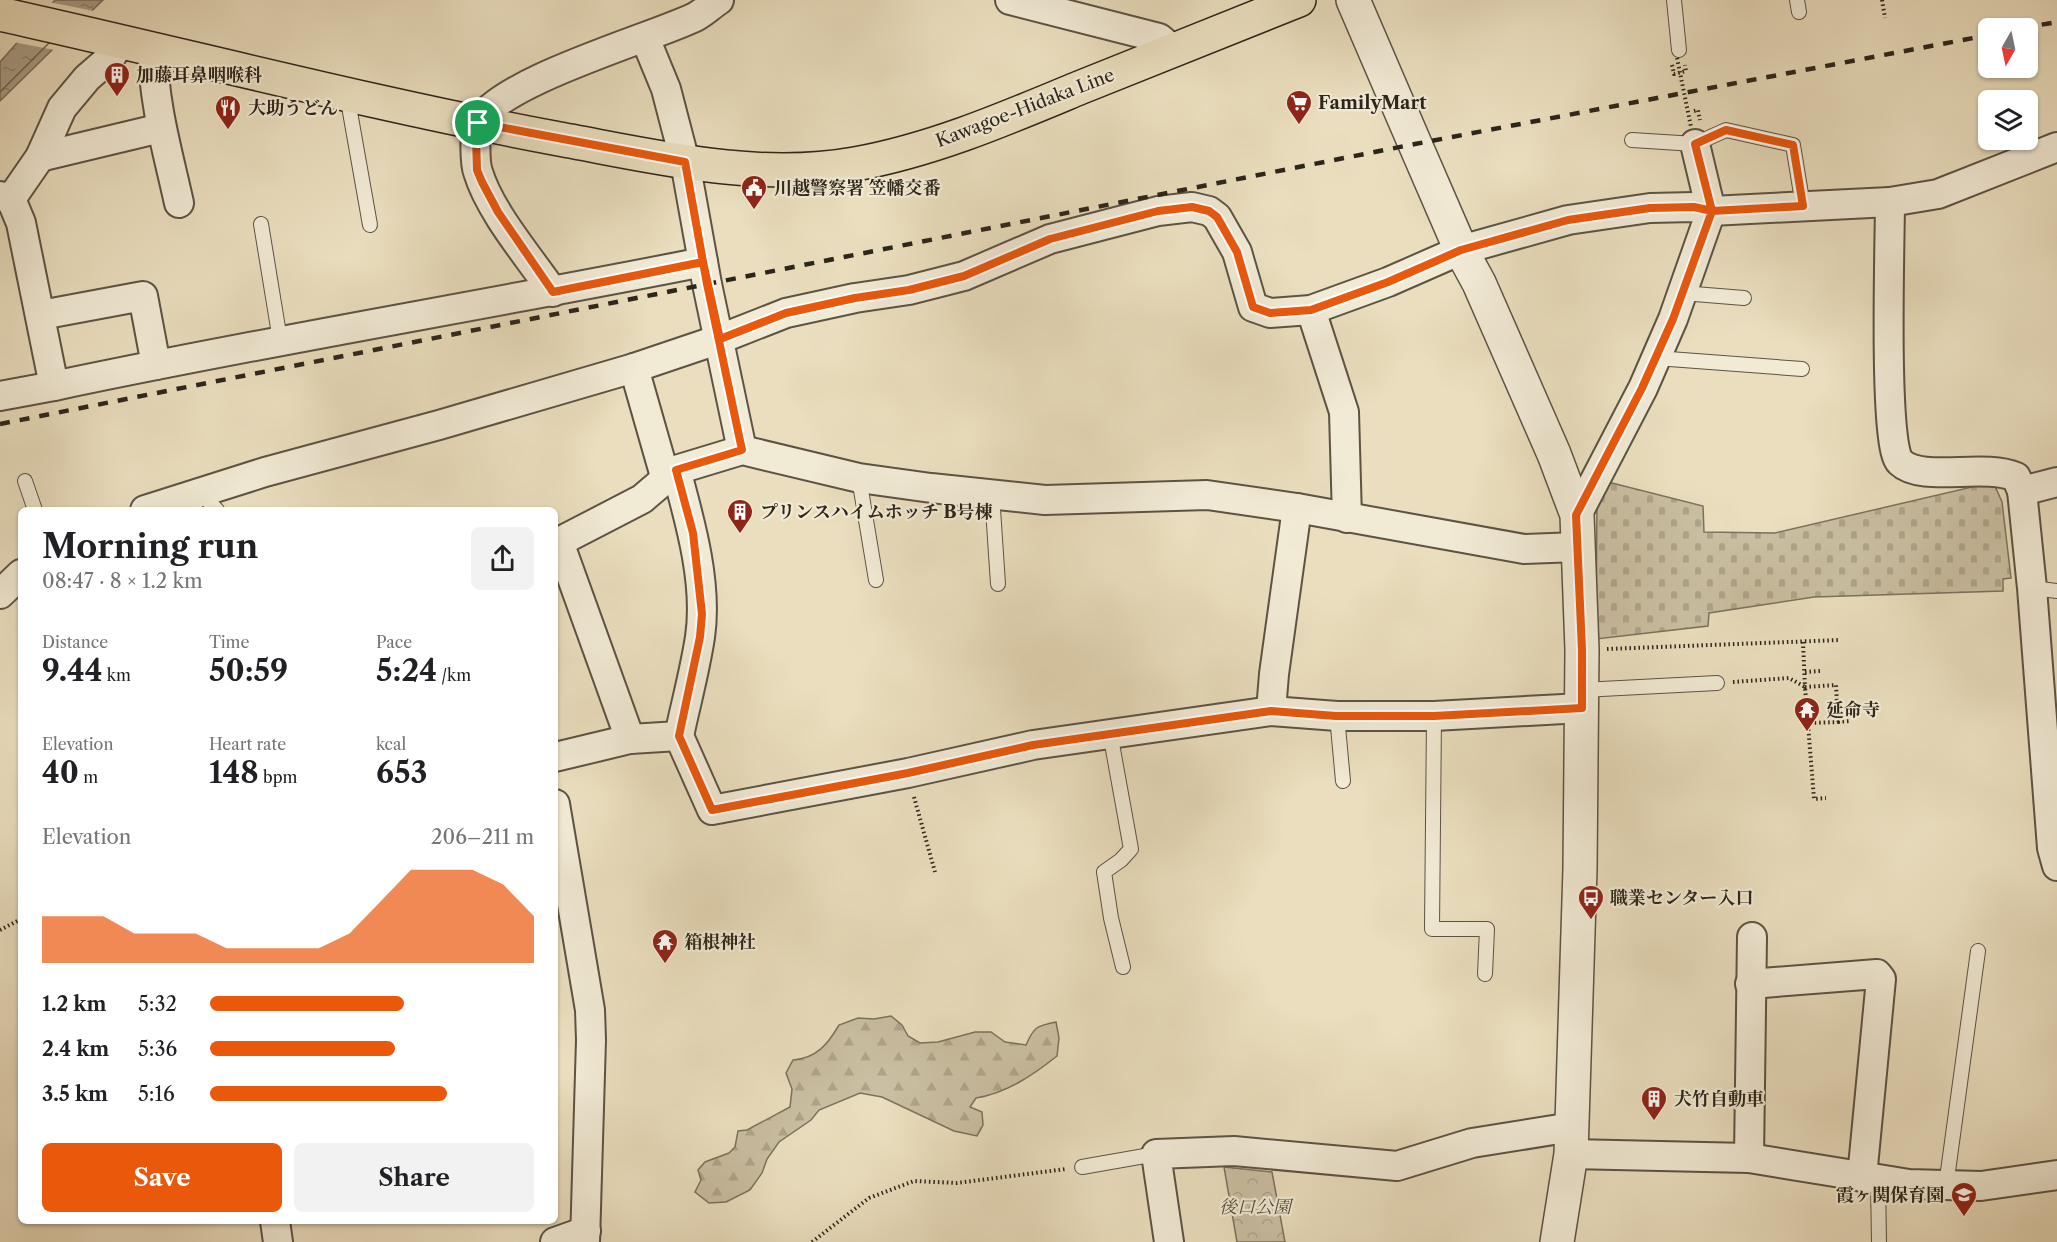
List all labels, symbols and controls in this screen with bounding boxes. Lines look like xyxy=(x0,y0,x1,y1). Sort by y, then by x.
north arrow xyxy=(1978,18,2038,78)
map controls xyxy=(1978,18,2038,150)
building icon: 加藤耳鼻咽喉科 xyxy=(102,60,132,98)
place label: 加藤耳鼻咽喉科 xyxy=(136,64,262,86)
street label: Kawagoe-Hidaka Line xyxy=(933,64,1117,152)
supermarket icon: FamilyMart xyxy=(1284,88,1314,126)
button: layers xyxy=(1978,90,2038,150)
place label: FamilyMart xyxy=(1318,92,1427,114)
restaurant icon: 大助うどん xyxy=(213,93,243,131)
place label: 大助うどん xyxy=(248,97,338,119)
pin xyxy=(452,97,503,148)
icon: arrive xyxy=(461,106,494,139)
public building icon: 川越警察署 笠幡交番 xyxy=(739,173,769,211)
place label: 川越警察署 笠幡交番 xyxy=(774,177,941,199)
building icon: プリンスハイムホッチ B号棟 xyxy=(725,497,755,535)
place label: プリンスハイムホッチ B号棟 xyxy=(760,501,993,523)
text: Morning run xyxy=(42,526,258,567)
button: share xyxy=(471,527,534,590)
text: 08:47 · 8 × 1.2 km xyxy=(42,569,203,593)
text: Distance xyxy=(42,632,108,652)
text: Time xyxy=(209,632,249,652)
text: Pace xyxy=(376,632,412,652)
text: 9.44 xyxy=(42,652,103,689)
text: 50:59 xyxy=(209,652,288,689)
text: 5:24 xyxy=(376,652,437,689)
text: km xyxy=(103,665,131,685)
text: /km xyxy=(437,665,471,685)
temple icon: 延命寺 xyxy=(1792,695,1822,733)
place label: 延命寺 xyxy=(1826,699,1880,721)
text: Elevation xyxy=(42,734,113,754)
text: Heart rate xyxy=(209,734,286,754)
text: kcal xyxy=(376,734,406,754)
text: 40 xyxy=(42,754,79,791)
text: 148 xyxy=(209,754,259,791)
text: 653 xyxy=(376,754,427,791)
text: m xyxy=(79,767,98,787)
text: bpm xyxy=(259,767,297,787)
text: Elevation xyxy=(42,825,131,849)
text: 206–211 m xyxy=(431,825,534,849)
bus stop icon: 職業センター入口 xyxy=(1576,883,1606,921)
place label: 職業センター入口 xyxy=(1610,887,1753,909)
temple icon: 箱根神社 xyxy=(650,927,680,965)
place label: 箱根神社 xyxy=(684,931,756,953)
text: 1.2 km xyxy=(42,992,106,1016)
text: 5:32 xyxy=(138,992,177,1016)
text: 2.4 km xyxy=(42,1037,109,1061)
text: 5:36 xyxy=(138,1037,177,1061)
text: 3.5 km xyxy=(42,1082,108,1106)
text: 5:16 xyxy=(138,1082,175,1106)
building icon: 犬竹自動車 xyxy=(1639,1084,1669,1122)
place label: 犬竹自動車 xyxy=(1674,1088,1764,1110)
button: Save xyxy=(42,1143,282,1212)
button: Share xyxy=(294,1143,534,1212)
school or university icon: 霞ヶ関保育園 xyxy=(1949,1180,1979,1218)
place label: 霞ヶ関保育園 xyxy=(1836,1184,1944,1206)
park label: 後口公園 xyxy=(1219,1196,1294,1218)

